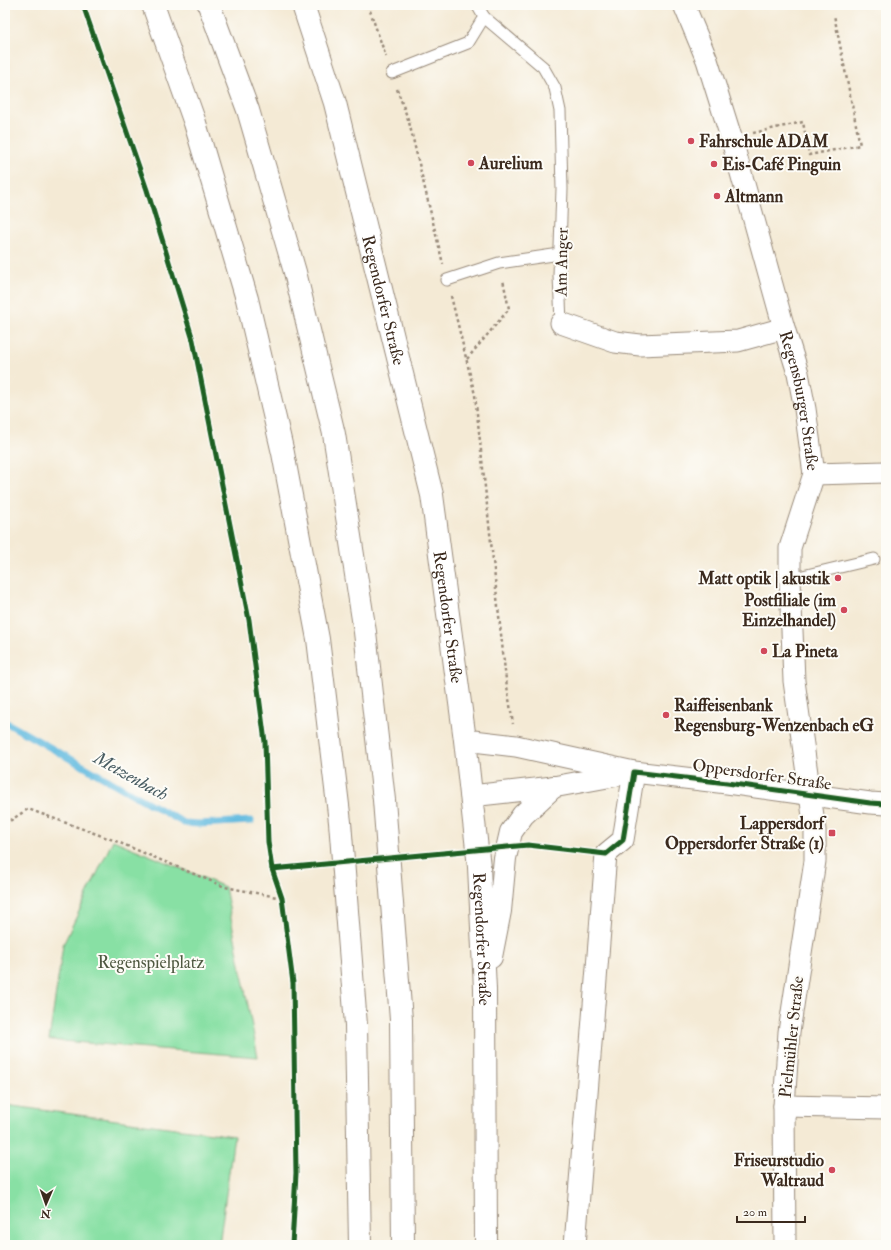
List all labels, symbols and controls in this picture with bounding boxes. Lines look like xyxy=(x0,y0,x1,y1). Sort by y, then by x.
place label: Fahrschule ADAM xyxy=(699,131,829,152)
marker: Fahrschule ADAM xyxy=(686,136,696,146)
place label: Aurelium xyxy=(478,153,544,174)
place label: Eis-Café Pinguin xyxy=(722,154,841,176)
marker: Aurelium xyxy=(466,158,476,168)
marker: Eis-Café Pinguin xyxy=(709,159,719,169)
place label: Altmann xyxy=(724,186,783,207)
marker: Altmann xyxy=(712,191,722,201)
street label: Am Anger xyxy=(550,227,573,298)
street label: Regendorfer Straße xyxy=(357,233,409,367)
street label: Regensburger Straße xyxy=(774,328,823,472)
street label: Regendorfer Straße xyxy=(429,550,467,685)
place label: Matt optik | akustik xyxy=(697,568,831,590)
marker: Matt optik | akustik xyxy=(833,573,843,583)
place label: Postfiliale (im Einzelhandel) xyxy=(742,590,837,631)
marker: Postfiliale (im Einzelhandel) xyxy=(839,605,849,615)
place label: La Pineta xyxy=(772,641,839,662)
marker: La Pineta xyxy=(759,646,769,656)
place label: Raiffeisenbank Regensburg-Wenzenbach eG xyxy=(674,695,875,737)
marker: Raiffeisenbank Regensburg-Wenzenbach eG xyxy=(661,710,671,720)
water label: Metzenbach xyxy=(89,746,172,806)
street label: Oppersdorfer Straße xyxy=(691,754,833,796)
place label: Lappersdorf Oppersdorfer Straße (1) xyxy=(665,813,827,855)
marker: Lappersdorf Oppersdorfer Straße (1) xyxy=(827,828,837,838)
street label: Regendorfer Straße xyxy=(468,872,495,1006)
park label: Regenspielplatz xyxy=(97,952,205,974)
street label: Pielmühler Straße xyxy=(775,975,808,1099)
place label: Friseurstudio Waltraud xyxy=(734,1150,825,1191)
marker: Friseurstudio Waltraud xyxy=(827,1165,837,1175)
north arrow xyxy=(26,1184,66,1224)
scale bar xyxy=(737,1198,805,1224)
text: 20 m xyxy=(743,1205,768,1220)
text: N xyxy=(39,1207,52,1220)

